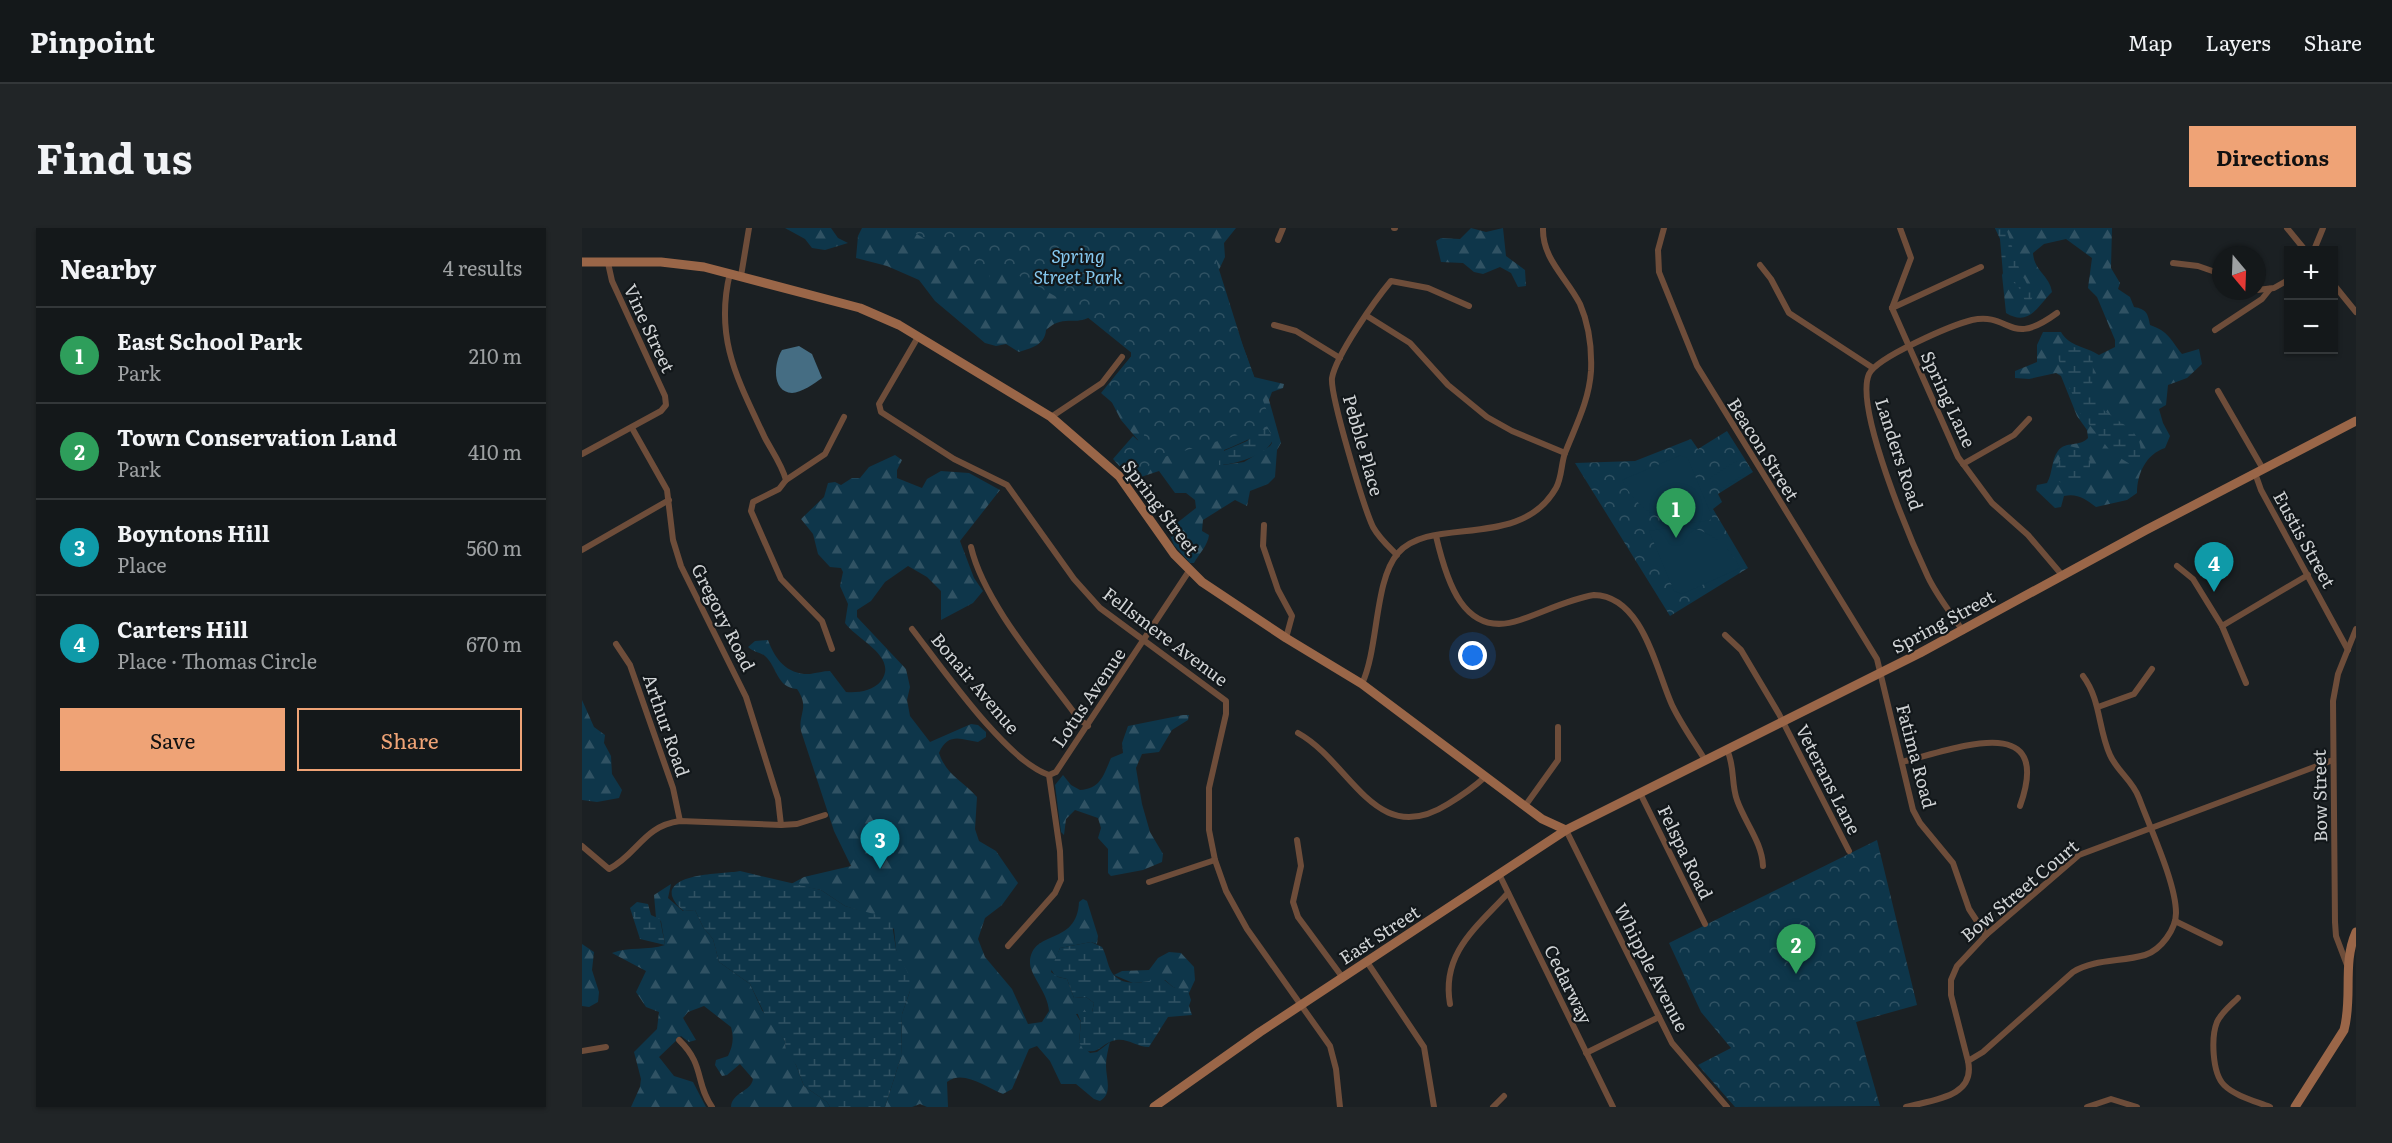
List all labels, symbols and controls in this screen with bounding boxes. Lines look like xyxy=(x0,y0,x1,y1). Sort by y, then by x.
text: Pinpoint xyxy=(30,20,155,62)
text: Map xyxy=(2128,26,2173,57)
text: Layers xyxy=(2206,26,2271,57)
text: Share xyxy=(2304,26,2362,57)
text: Find us xyxy=(36,125,193,187)
button: Directions xyxy=(2189,126,2356,187)
park label: Spring Street Park xyxy=(1033,242,1123,290)
north arrow xyxy=(2212,246,2266,300)
map controls xyxy=(2284,246,2338,354)
button: + xyxy=(2284,246,2338,300)
text: Nearby xyxy=(60,248,156,287)
text: 4 results xyxy=(443,252,522,282)
street label: Vine Street xyxy=(618,279,683,378)
button: − xyxy=(2284,300,2338,354)
text: East School Park xyxy=(117,324,302,357)
text: 1 xyxy=(75,340,84,370)
text: 210 m xyxy=(469,340,522,370)
street label: Spring Lane xyxy=(1915,346,1983,452)
text: Park xyxy=(117,357,161,387)
street label: Pebble Place xyxy=(1337,391,1391,499)
street label: Beacon Street xyxy=(1722,392,1807,506)
street label: Landers Road xyxy=(1869,394,1931,514)
text: Town Conservation Land xyxy=(117,420,397,453)
text: 2 xyxy=(74,436,85,466)
text: 410 m xyxy=(468,436,522,466)
text: Park xyxy=(117,453,161,483)
street label: Spring Street xyxy=(1116,454,1206,561)
street label: Eustis Street xyxy=(2267,486,2343,593)
pin: 1 xyxy=(1656,488,1696,538)
text: Boyntons Hill xyxy=(117,516,270,549)
text: 3 xyxy=(74,532,85,562)
text: 560 m xyxy=(466,532,522,562)
pin: 4 xyxy=(2194,542,2234,592)
text: Place xyxy=(117,549,167,579)
street label: Gregory Road xyxy=(685,559,763,675)
street label: Fellsmere Avenue xyxy=(1098,580,1234,692)
street label: Spring Street xyxy=(1887,582,2000,660)
text: Carters Hill xyxy=(117,612,248,645)
street label: Bonair Avenue xyxy=(925,626,1027,740)
text: 4 xyxy=(73,628,86,658)
text: 670 m xyxy=(466,628,522,658)
your location xyxy=(1458,641,1487,670)
street label: Lotus Avenue xyxy=(1045,642,1131,752)
text: Place · Thomas Circle xyxy=(117,645,317,675)
street label: Arthur Road xyxy=(637,670,697,780)
street label: Fatima Road xyxy=(1890,701,1944,811)
button: Save xyxy=(60,708,285,771)
button: Share xyxy=(297,708,522,771)
street label: Veterans Lane xyxy=(1790,719,1868,839)
street label: Bow Street xyxy=(2305,749,2333,843)
street label: Felspa Road xyxy=(1652,800,1720,904)
pin: 3 xyxy=(860,820,900,869)
street label: Bow Street Court xyxy=(1954,832,2084,947)
street label: East Street xyxy=(1333,897,1425,970)
street label: Whipple Avenue xyxy=(1608,898,1696,1036)
pin: 2 xyxy=(1776,924,1816,974)
street label: Cedarway xyxy=(1538,940,1600,1029)

